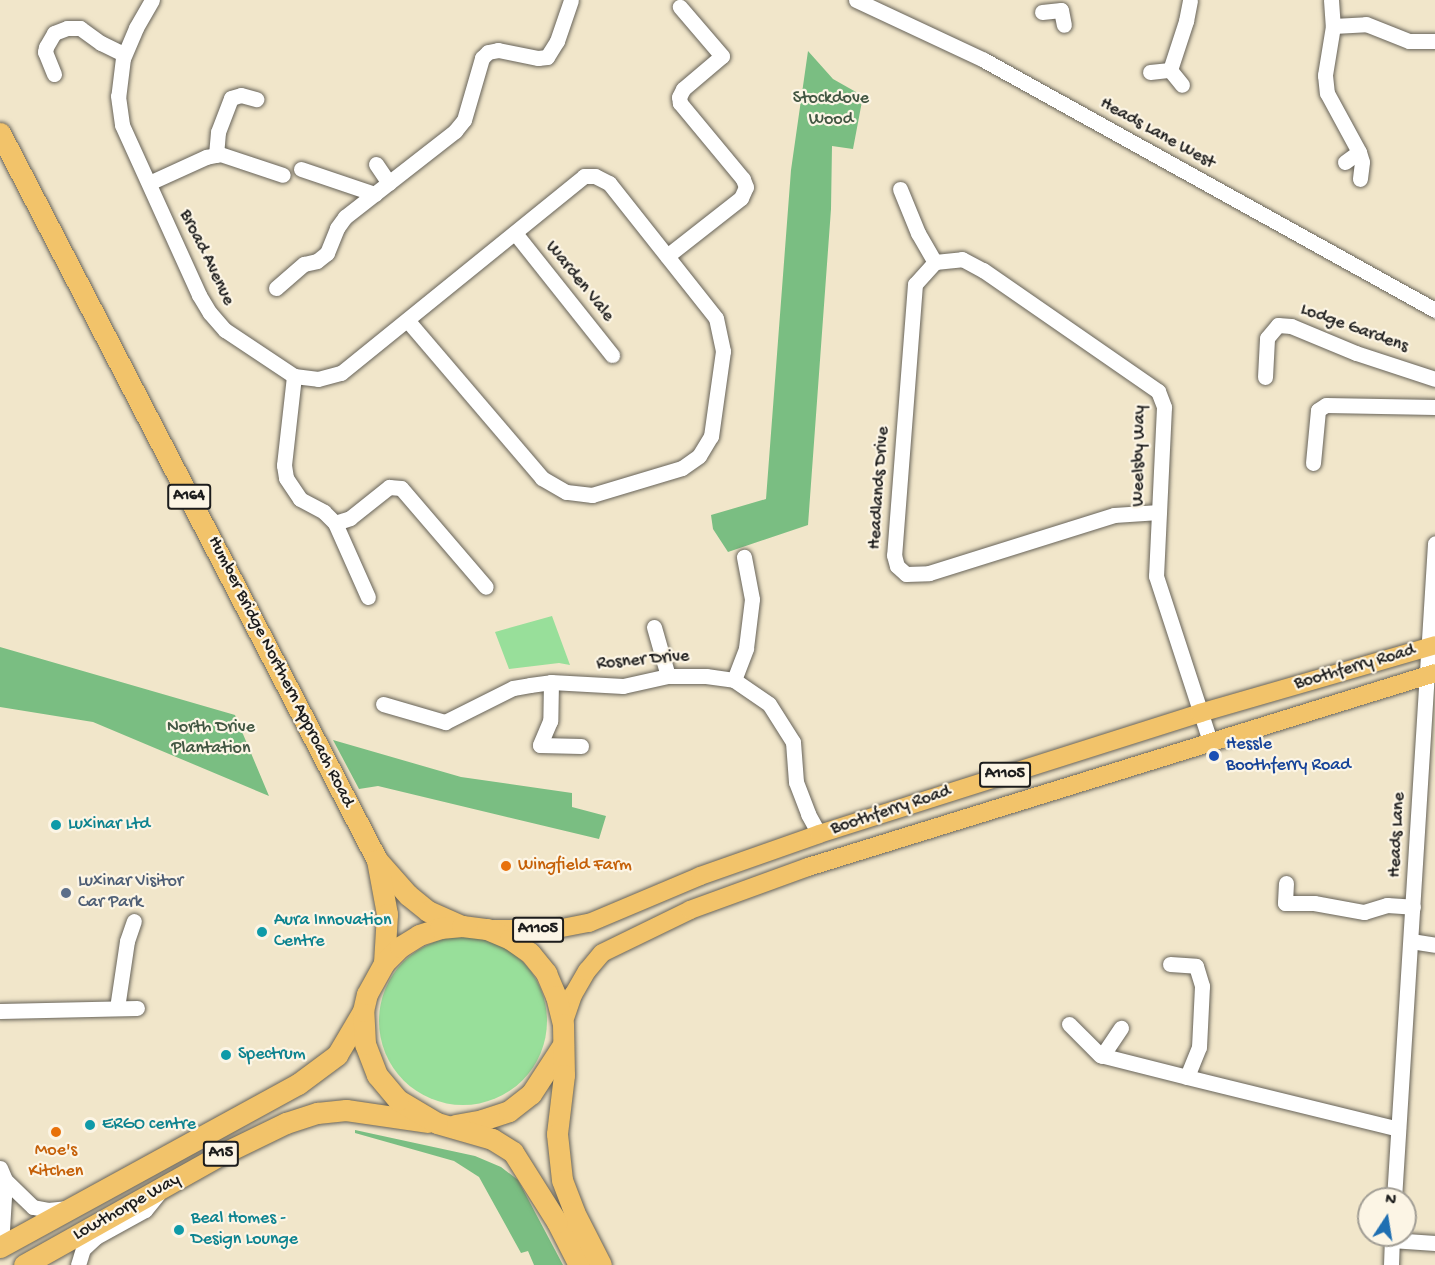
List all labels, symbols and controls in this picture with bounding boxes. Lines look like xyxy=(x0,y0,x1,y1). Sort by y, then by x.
park label: Stockdove Wood xyxy=(793,89,869,132)
street label: Heads Lane West xyxy=(1096,93,1218,175)
street label: Broad Avenue xyxy=(174,207,238,309)
street label: Warden Vale xyxy=(540,237,618,327)
street label: Lodge Gardens xyxy=(1297,300,1411,358)
street label: Weelsby Way xyxy=(1128,405,1152,507)
street label: Headlands Drive xyxy=(865,426,895,550)
road number: A164 xyxy=(166,484,212,510)
street label: Humber Bridge Northern Approach Road xyxy=(202,533,358,811)
street label: Boothferry Road xyxy=(1292,640,1418,696)
street label: Rosner Drive xyxy=(596,646,690,676)
park label: North Drive Plantation xyxy=(167,718,255,760)
place label: Hessle Boothferry Road xyxy=(1226,735,1351,777)
marker: Hessle Boothferry Road xyxy=(1207,749,1221,763)
road number: A1105 xyxy=(978,762,1032,788)
street label: Boothferry Road xyxy=(828,781,954,841)
street label: Heads Lane xyxy=(1385,792,1411,878)
place label: Luxinar Ltd xyxy=(68,814,150,836)
marker: Luxinar Ltd xyxy=(49,818,63,832)
place label: Wingfield Farm xyxy=(518,855,632,877)
marker: Wingfield Farm xyxy=(499,859,513,873)
place label: Luxinar Visitor Car Park xyxy=(78,872,183,914)
marker: Luxinar Visitor Car Park xyxy=(59,886,73,900)
place label: Aura Innovation Centre xyxy=(274,911,392,954)
road number: A1105 xyxy=(511,917,565,943)
marker: Aura Innovation Centre xyxy=(255,925,269,939)
place label: Spectrum xyxy=(238,1044,306,1066)
marker: Spectrum xyxy=(219,1048,233,1062)
place label: ERGO centre xyxy=(102,1114,196,1136)
marker: ERGO centre xyxy=(83,1118,97,1132)
marker: Moe's Kitchen xyxy=(49,1125,63,1139)
place label: Moe's Kitchen xyxy=(29,1141,83,1184)
road number: A15 xyxy=(202,1141,240,1167)
street label: Lowthorpe Way xyxy=(70,1170,184,1246)
north arrow xyxy=(1357,1187,1417,1247)
text: N xyxy=(1383,1190,1398,1211)
place label: Beal Homes - Design Lounge xyxy=(191,1209,298,1252)
marker: Beal Homes - Design Lounge xyxy=(172,1223,186,1237)

